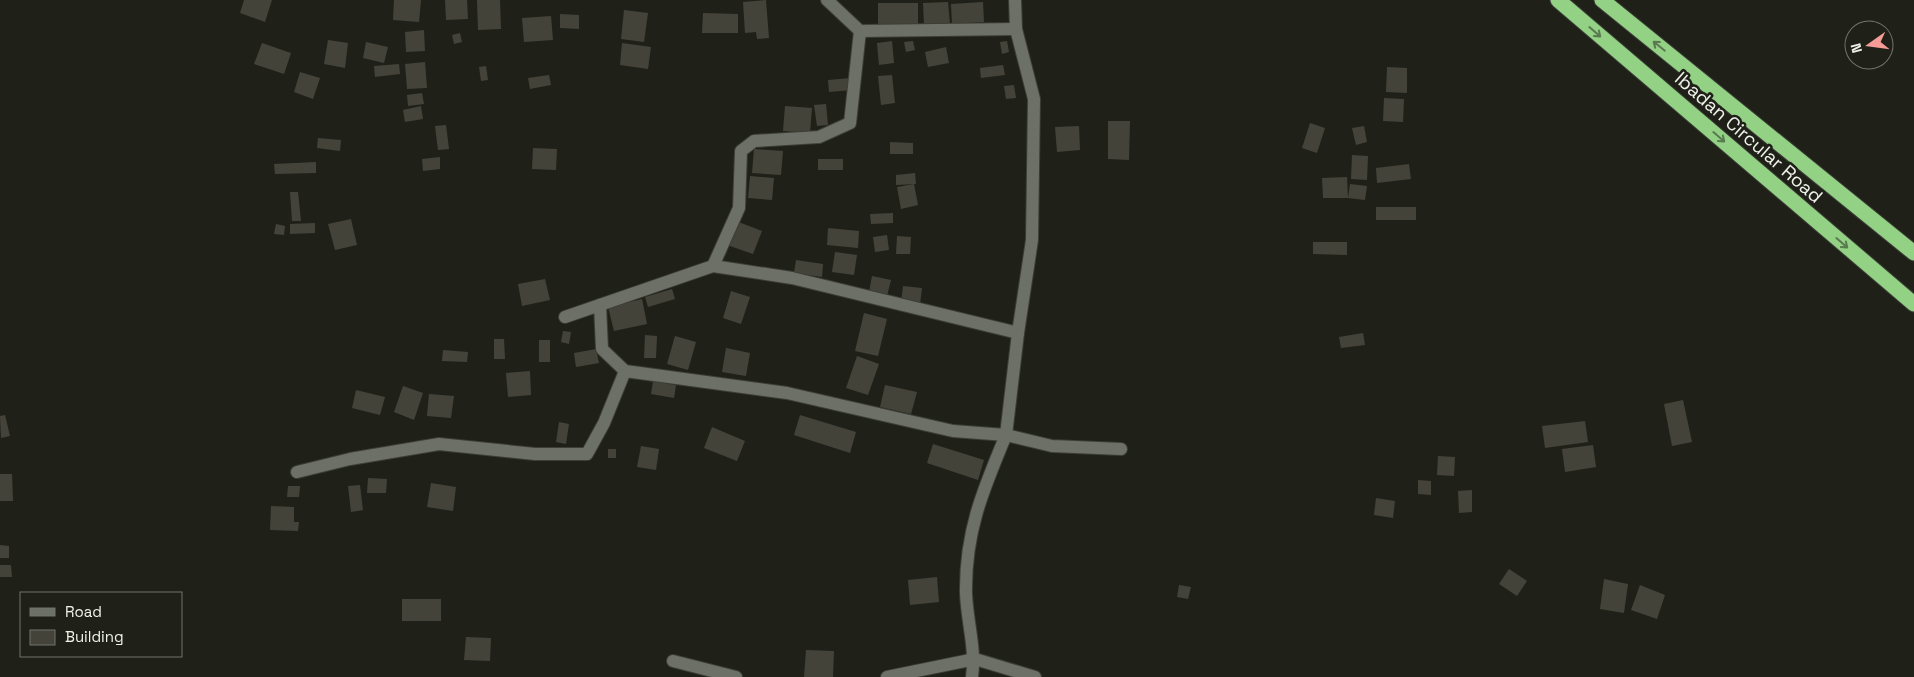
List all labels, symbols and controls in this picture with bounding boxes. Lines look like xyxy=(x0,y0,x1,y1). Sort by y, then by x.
north arrow xyxy=(1844,20,1894,70)
one-way arrow xyxy=(1588,26,1601,37)
one-way arrow xyxy=(1652,41,1665,52)
text: N xyxy=(1847,41,1866,55)
street label: Ibadan Circular Road xyxy=(1669,66,1828,209)
one-way arrow xyxy=(1712,132,1725,143)
one-way arrow xyxy=(1835,237,1848,248)
legend xyxy=(20,592,182,657)
text: Road xyxy=(65,602,102,621)
text: Building xyxy=(65,627,124,646)

